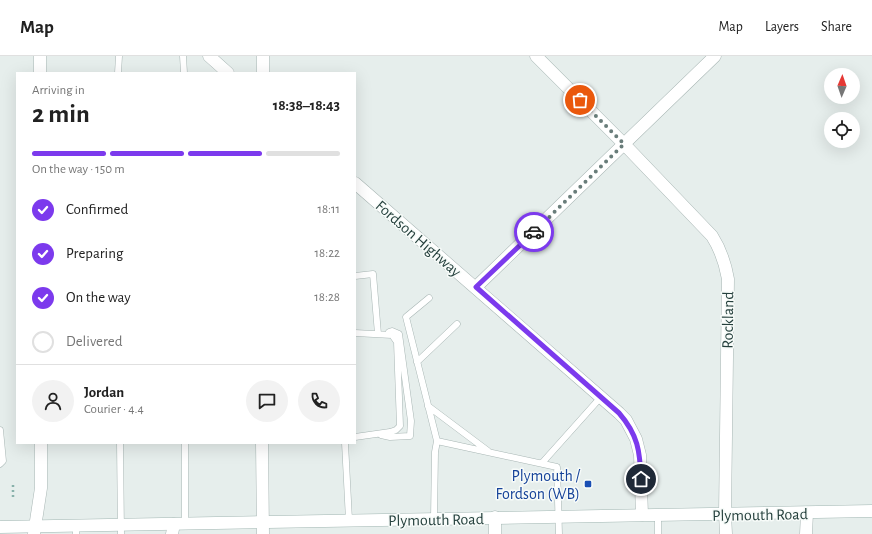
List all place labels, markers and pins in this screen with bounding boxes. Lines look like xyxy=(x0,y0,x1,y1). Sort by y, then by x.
pin xyxy=(563,83,597,117)
pin xyxy=(624,462,658,496)
place label: Plymouth / Fordson (WB) xyxy=(496,468,580,502)
marker: Plymouth / Fordson (WB) xyxy=(583,479,593,489)

